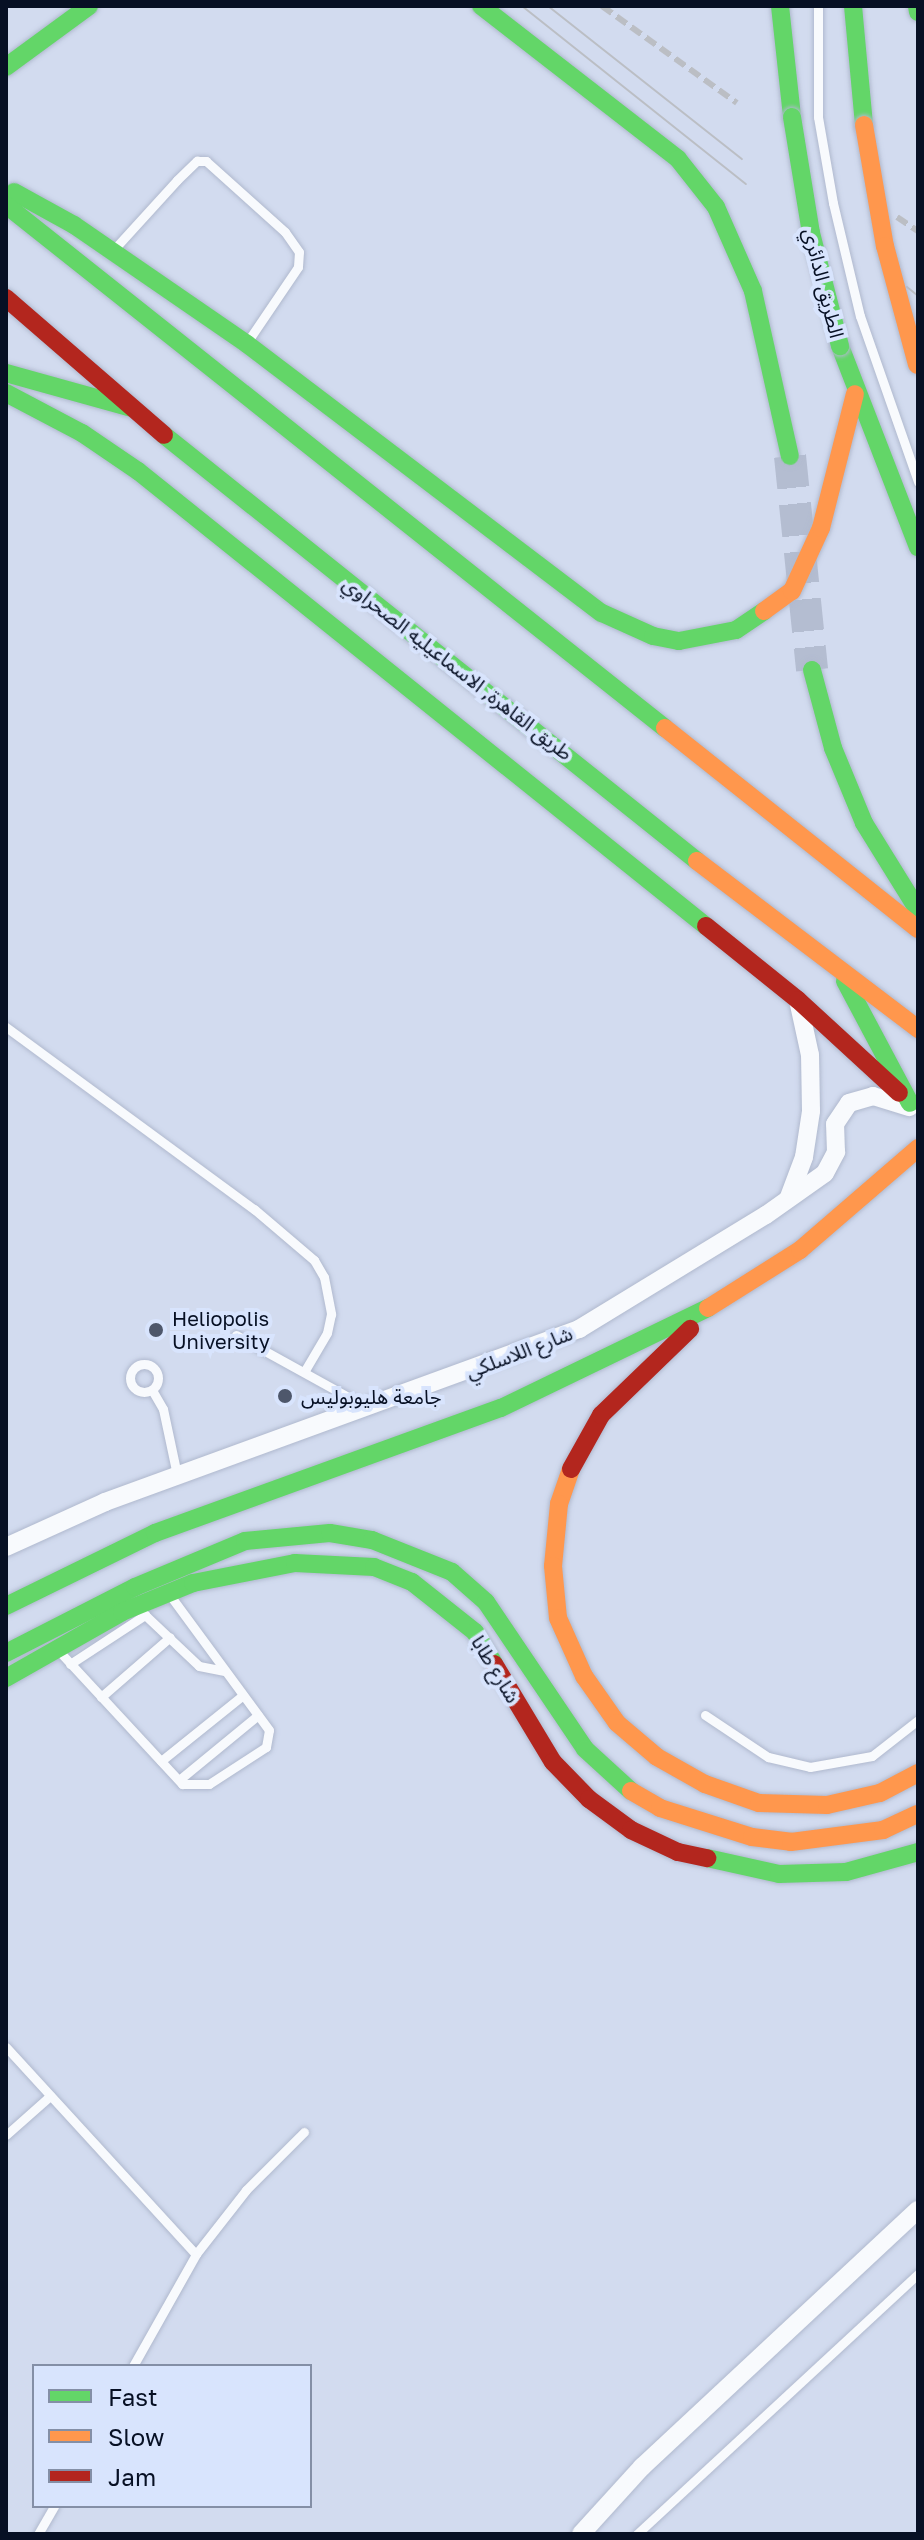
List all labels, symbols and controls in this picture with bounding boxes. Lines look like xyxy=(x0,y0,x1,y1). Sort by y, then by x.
street label: الطريق الدائري xyxy=(799,226,849,340)
street label: طريق القاهرة, الاسماعيليه الصحراوي xyxy=(339,571,577,765)
place label: Heliopolis University xyxy=(172,1306,270,1353)
marker: Heliopolis University xyxy=(147,1321,165,1339)
street label: شارع اللاسلكي xyxy=(462,1321,576,1383)
place label: جامعة هليوبوليس xyxy=(301,1384,441,1408)
marker: جامعة هليوبوليس xyxy=(276,1387,294,1405)
street label: شارع طابا xyxy=(467,1631,525,1707)
legend xyxy=(32,2364,312,2508)
text: Fast xyxy=(108,2382,158,2411)
text: Slow xyxy=(108,2422,164,2451)
text: Jam xyxy=(108,2462,156,2491)

